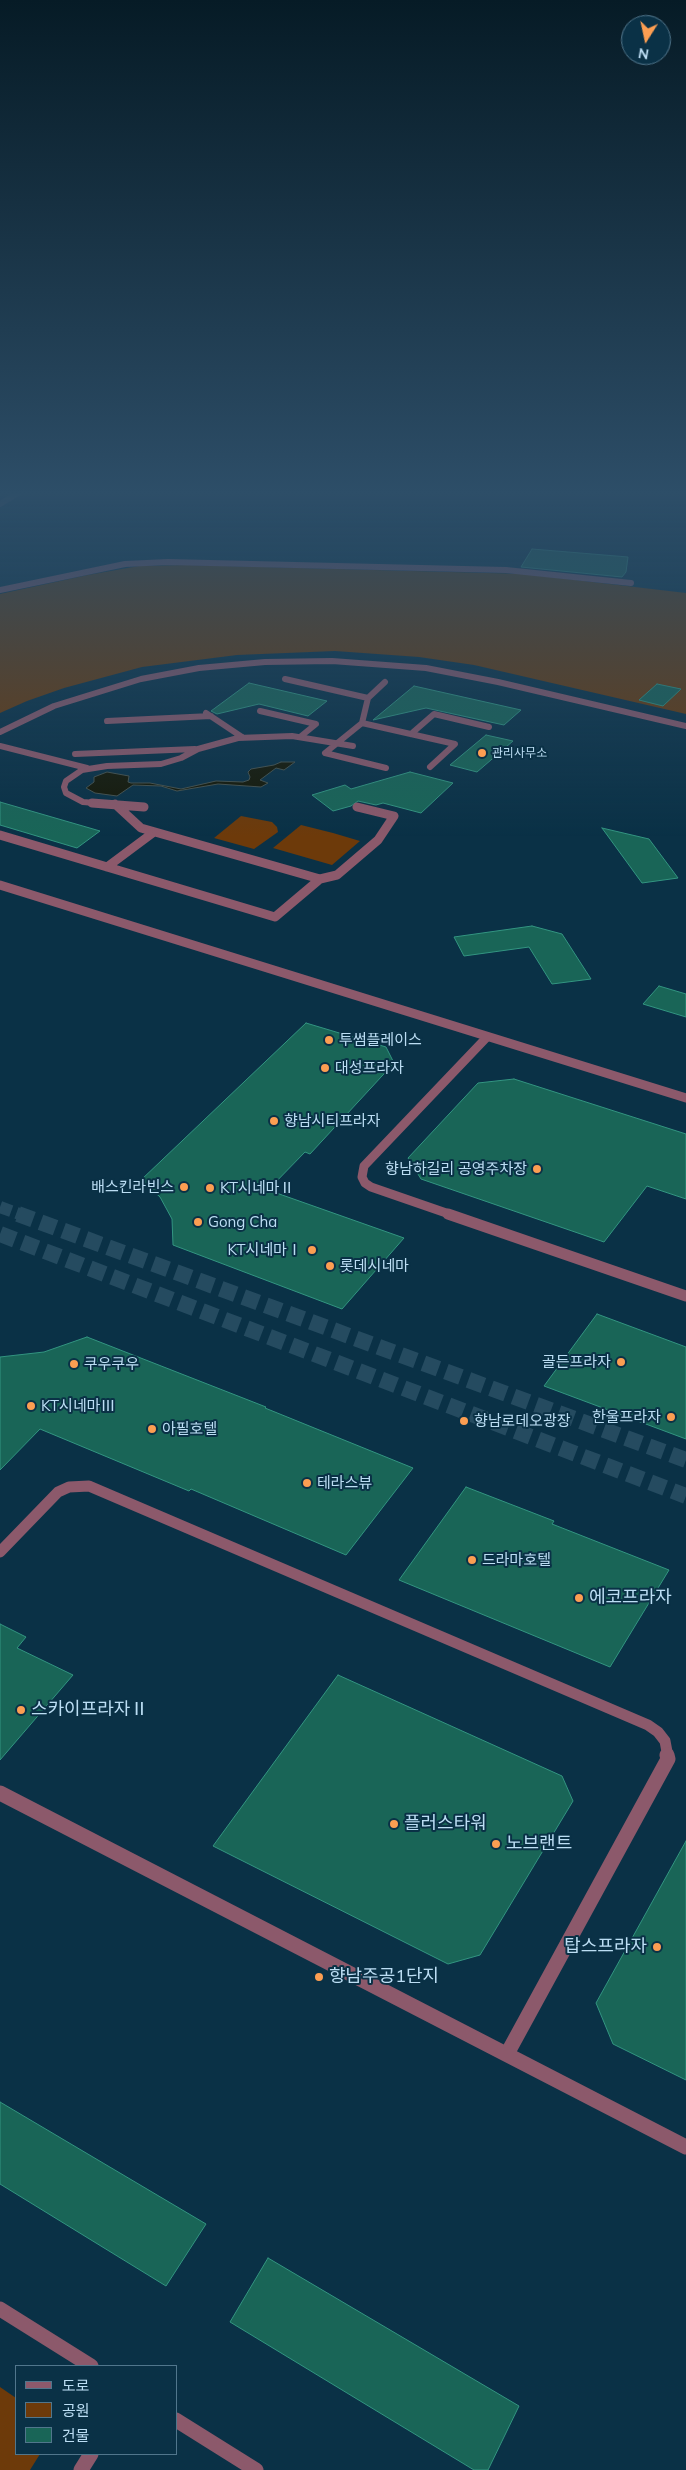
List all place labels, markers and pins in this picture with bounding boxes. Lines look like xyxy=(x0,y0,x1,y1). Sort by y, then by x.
place label: 관리사무소 xyxy=(492,746,547,760)
marker: 관리사무소 xyxy=(476,747,488,759)
place label: 투썸플레이스 xyxy=(339,1031,422,1049)
marker: 투썸플레이스 xyxy=(323,1034,335,1046)
place label: 대성프라자 xyxy=(335,1059,404,1077)
marker: 대성프라자 xyxy=(319,1062,331,1074)
place label: 향남시티프라자 xyxy=(284,1112,381,1130)
marker: 향남시티프라자 xyxy=(268,1115,280,1127)
place label: 향남하길리 공영주차장 xyxy=(385,1160,527,1178)
marker: 향남하길리 공영주차장 xyxy=(531,1163,543,1175)
place label: 배스킨라빈스 xyxy=(91,1178,174,1196)
place label: KT시네마Ⅱ xyxy=(220,1179,294,1197)
marker: 배스킨라빈스 xyxy=(178,1181,190,1193)
marker: KT시네마Ⅱ xyxy=(204,1182,216,1194)
place label: Gong Cha xyxy=(208,1213,277,1231)
marker: Gong Cha xyxy=(192,1216,204,1228)
place label: KT시네마Ⅰ xyxy=(228,1241,302,1259)
marker: KT시네마Ⅰ xyxy=(306,1244,318,1256)
place label: 롯데시네마 xyxy=(340,1257,409,1275)
marker: 롯데시네마 xyxy=(324,1260,336,1272)
place label: 골든프라자 xyxy=(542,1353,611,1371)
place label: 쿠우쿠우 xyxy=(84,1355,139,1373)
marker: 골든프라자 xyxy=(615,1356,627,1368)
marker: 쿠우쿠우 xyxy=(68,1358,80,1370)
place label: KT시네마Ⅲ xyxy=(41,1397,115,1415)
marker: KT시네마Ⅲ xyxy=(25,1400,37,1412)
place label: 한울프라자 xyxy=(592,1408,661,1426)
marker: 한울프라자 xyxy=(665,1411,677,1423)
place label: 향남로데오광장 xyxy=(474,1412,571,1430)
marker: 향남로데오광장 xyxy=(458,1415,470,1427)
place label: 아필호텔 xyxy=(162,1420,217,1438)
marker: 아필호텔 xyxy=(146,1423,158,1435)
place label: 테라스뷰 xyxy=(317,1474,372,1492)
marker: 테라스뷰 xyxy=(301,1477,313,1489)
place label: 드라마호텔 xyxy=(482,1551,551,1569)
marker: 드라마호텔 xyxy=(466,1554,478,1566)
place label: 에코프라자 xyxy=(589,1587,672,1609)
marker: 에코프라자 xyxy=(573,1592,585,1604)
place label: 스카이프라자Ⅱ xyxy=(31,1699,148,1721)
marker: 스카이프라자Ⅱ xyxy=(15,1704,27,1716)
place label: 플러스타워 xyxy=(404,1813,487,1835)
marker: 플러스타워 xyxy=(388,1818,400,1830)
place label: 노브랜트 xyxy=(506,1833,572,1855)
marker: 노브랜트 xyxy=(490,1838,502,1850)
place label: 탑스프라자 xyxy=(564,1936,647,1958)
marker: 탑스프라자 xyxy=(651,1941,663,1953)
place label: 향남주공1단지 xyxy=(329,1966,439,1988)
marker: 향남주공1단지 xyxy=(313,1971,325,1983)

